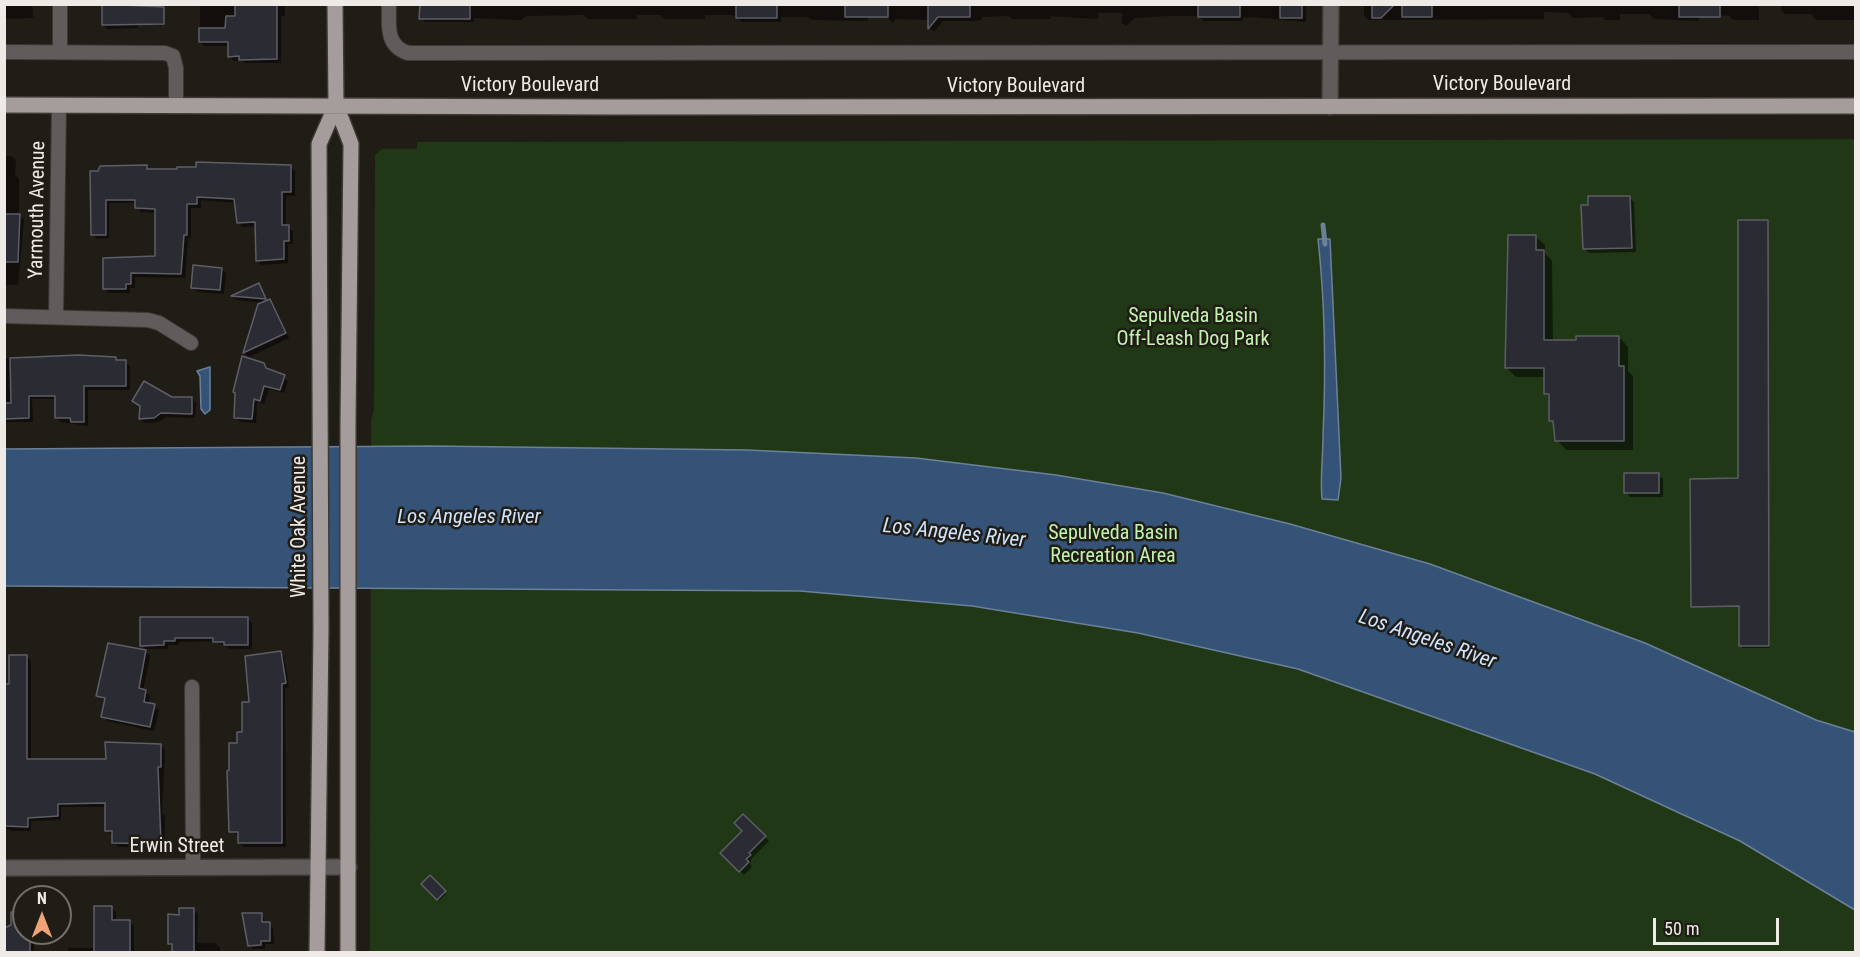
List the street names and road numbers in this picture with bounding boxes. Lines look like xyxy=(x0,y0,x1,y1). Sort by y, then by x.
street label: Victory Boulevard xyxy=(1433,73,1571,97)
street label: Victory Boulevard xyxy=(461,74,599,98)
street label: Victory Boulevard xyxy=(947,75,1085,99)
street label: Yarmouth Avenue xyxy=(25,141,51,279)
street label: White Oak Avenue xyxy=(288,456,312,598)
street label: Erwin Street xyxy=(130,835,224,859)

